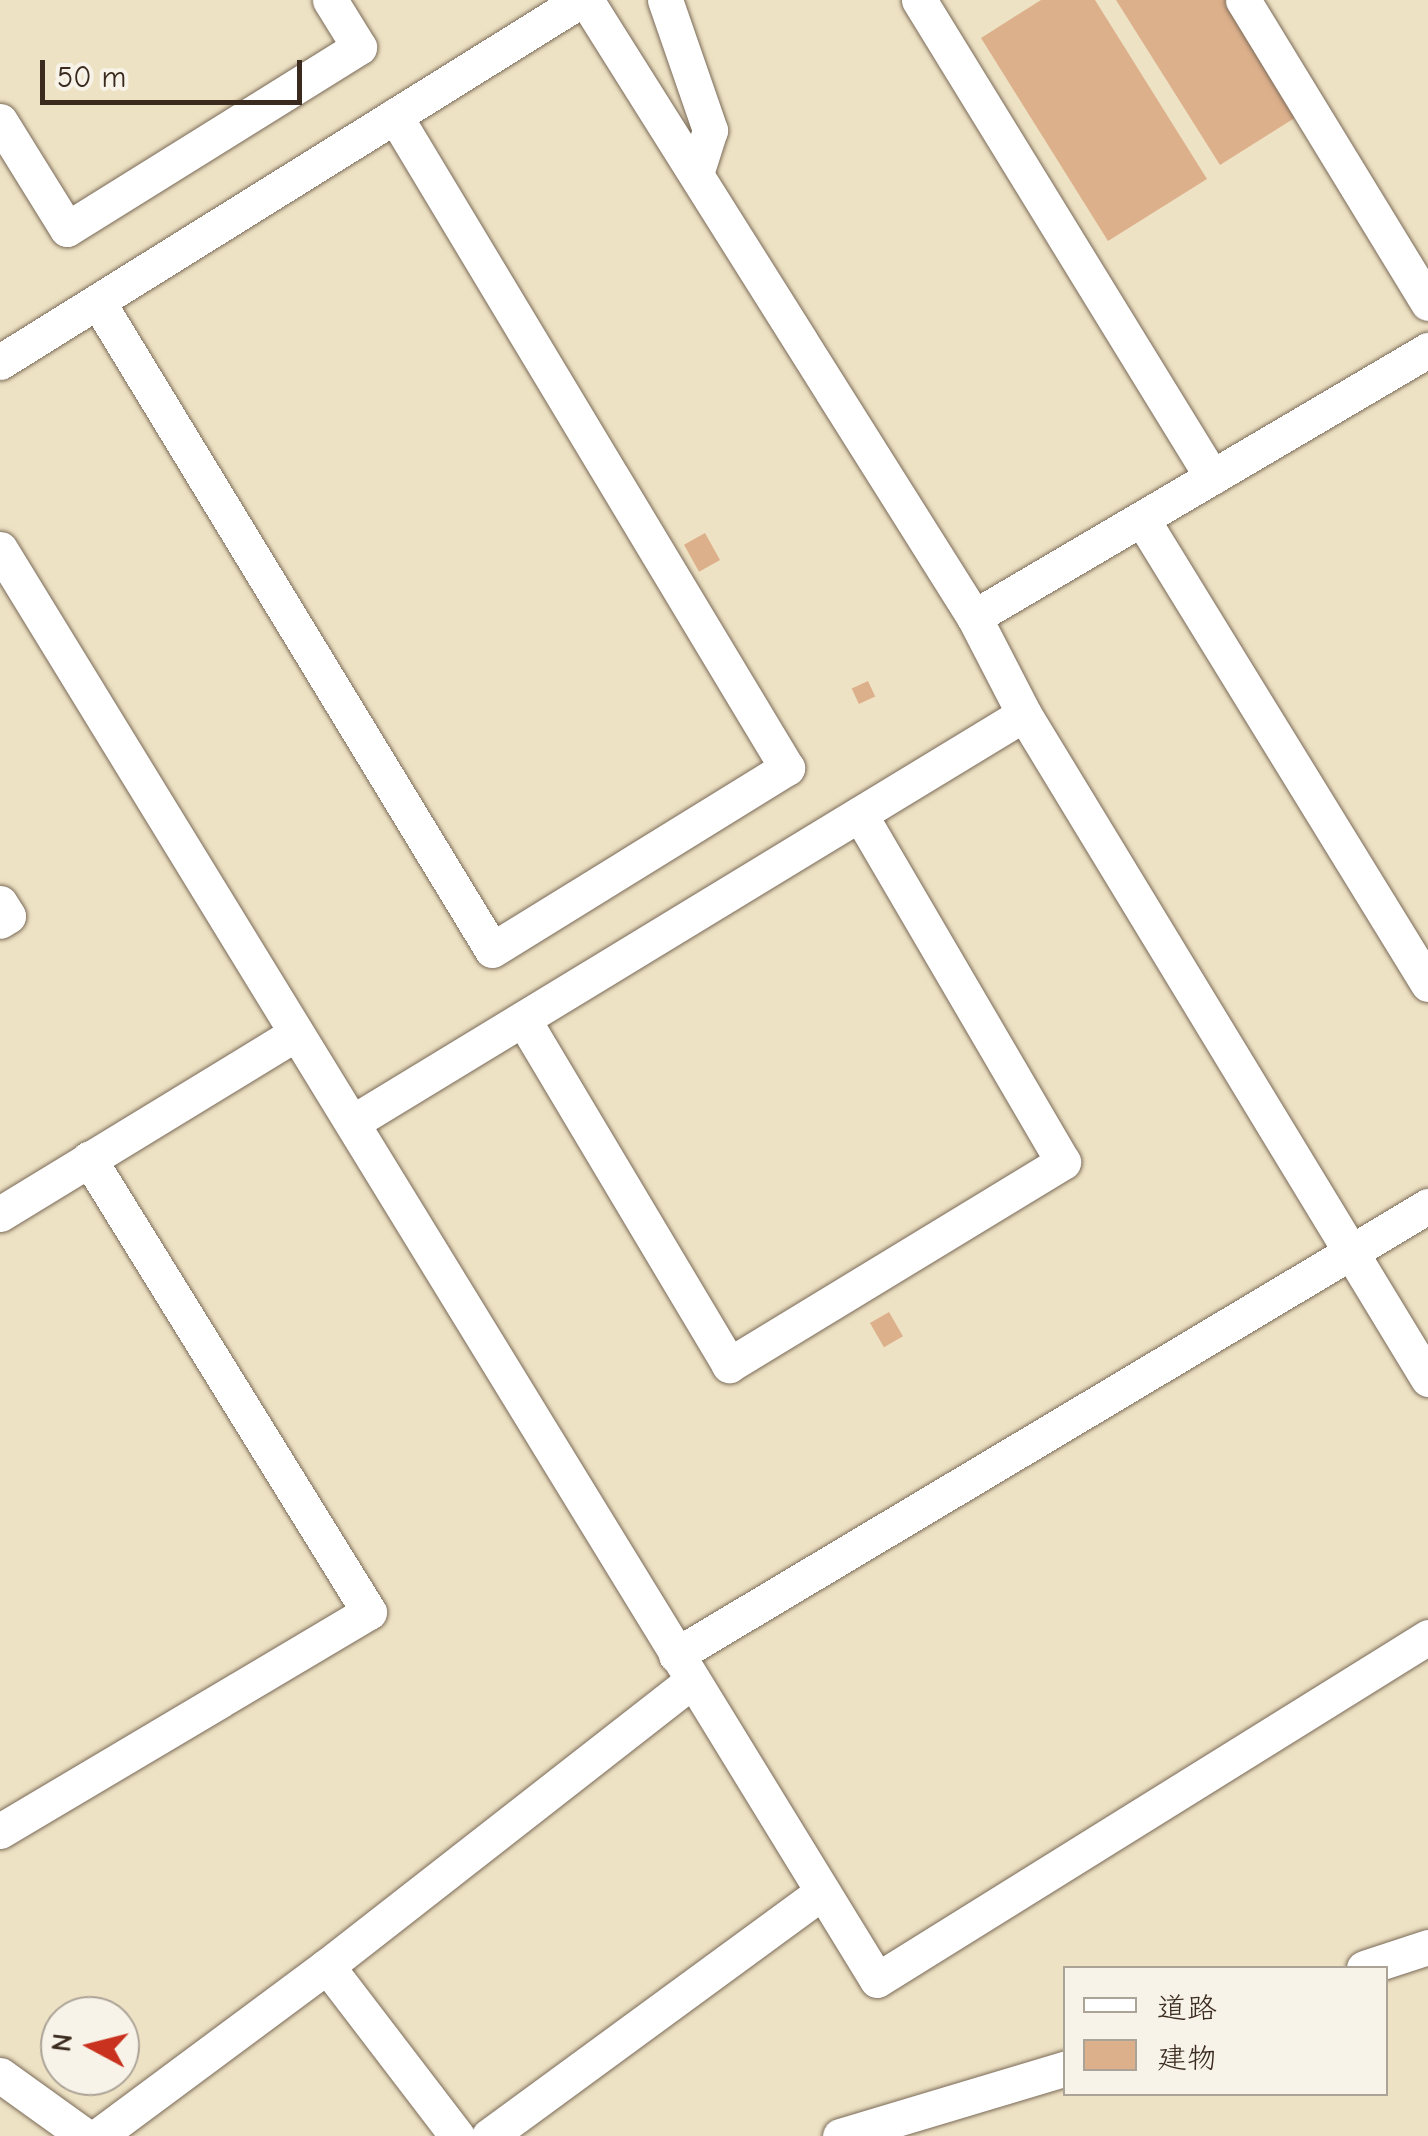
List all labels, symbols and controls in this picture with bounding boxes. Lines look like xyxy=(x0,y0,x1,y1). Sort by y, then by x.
scale bar xyxy=(45,40,308,102)
text: 50 m xyxy=(57,60,126,95)
legend xyxy=(1063,1966,1388,2096)
text: 道路 xyxy=(1157,1991,1217,2026)
north arrow xyxy=(40,1996,140,2096)
text: N xyxy=(45,2032,79,2054)
text: 建物 xyxy=(1157,2041,1217,2076)

